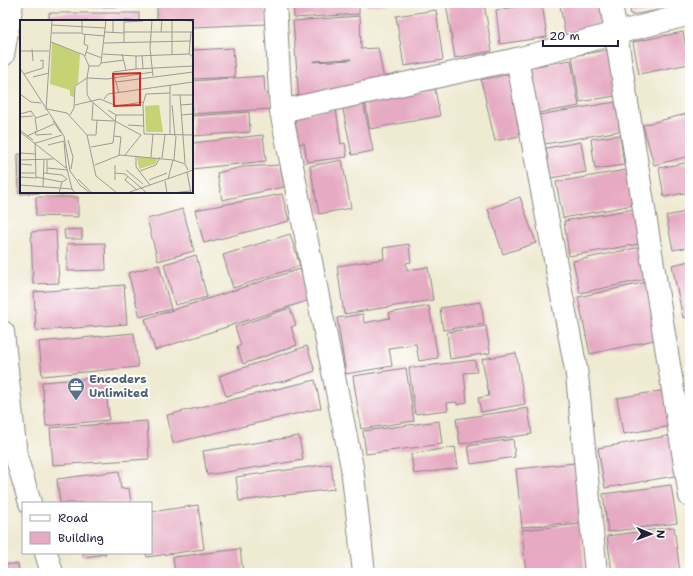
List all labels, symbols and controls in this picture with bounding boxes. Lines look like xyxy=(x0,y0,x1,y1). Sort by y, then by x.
inset map xyxy=(20,20,193,193)
scale bar xyxy=(543,22,618,48)
text: 20 m xyxy=(549,28,580,44)
place label: Encoders Unlimited xyxy=(89,371,148,401)
office icon: Encoders Unlimited xyxy=(66,376,86,401)
legend xyxy=(22,502,152,554)
text: Road xyxy=(58,510,89,526)
north arrow xyxy=(631,514,671,554)
text: Building xyxy=(58,530,104,546)
text: N xyxy=(653,530,668,539)

